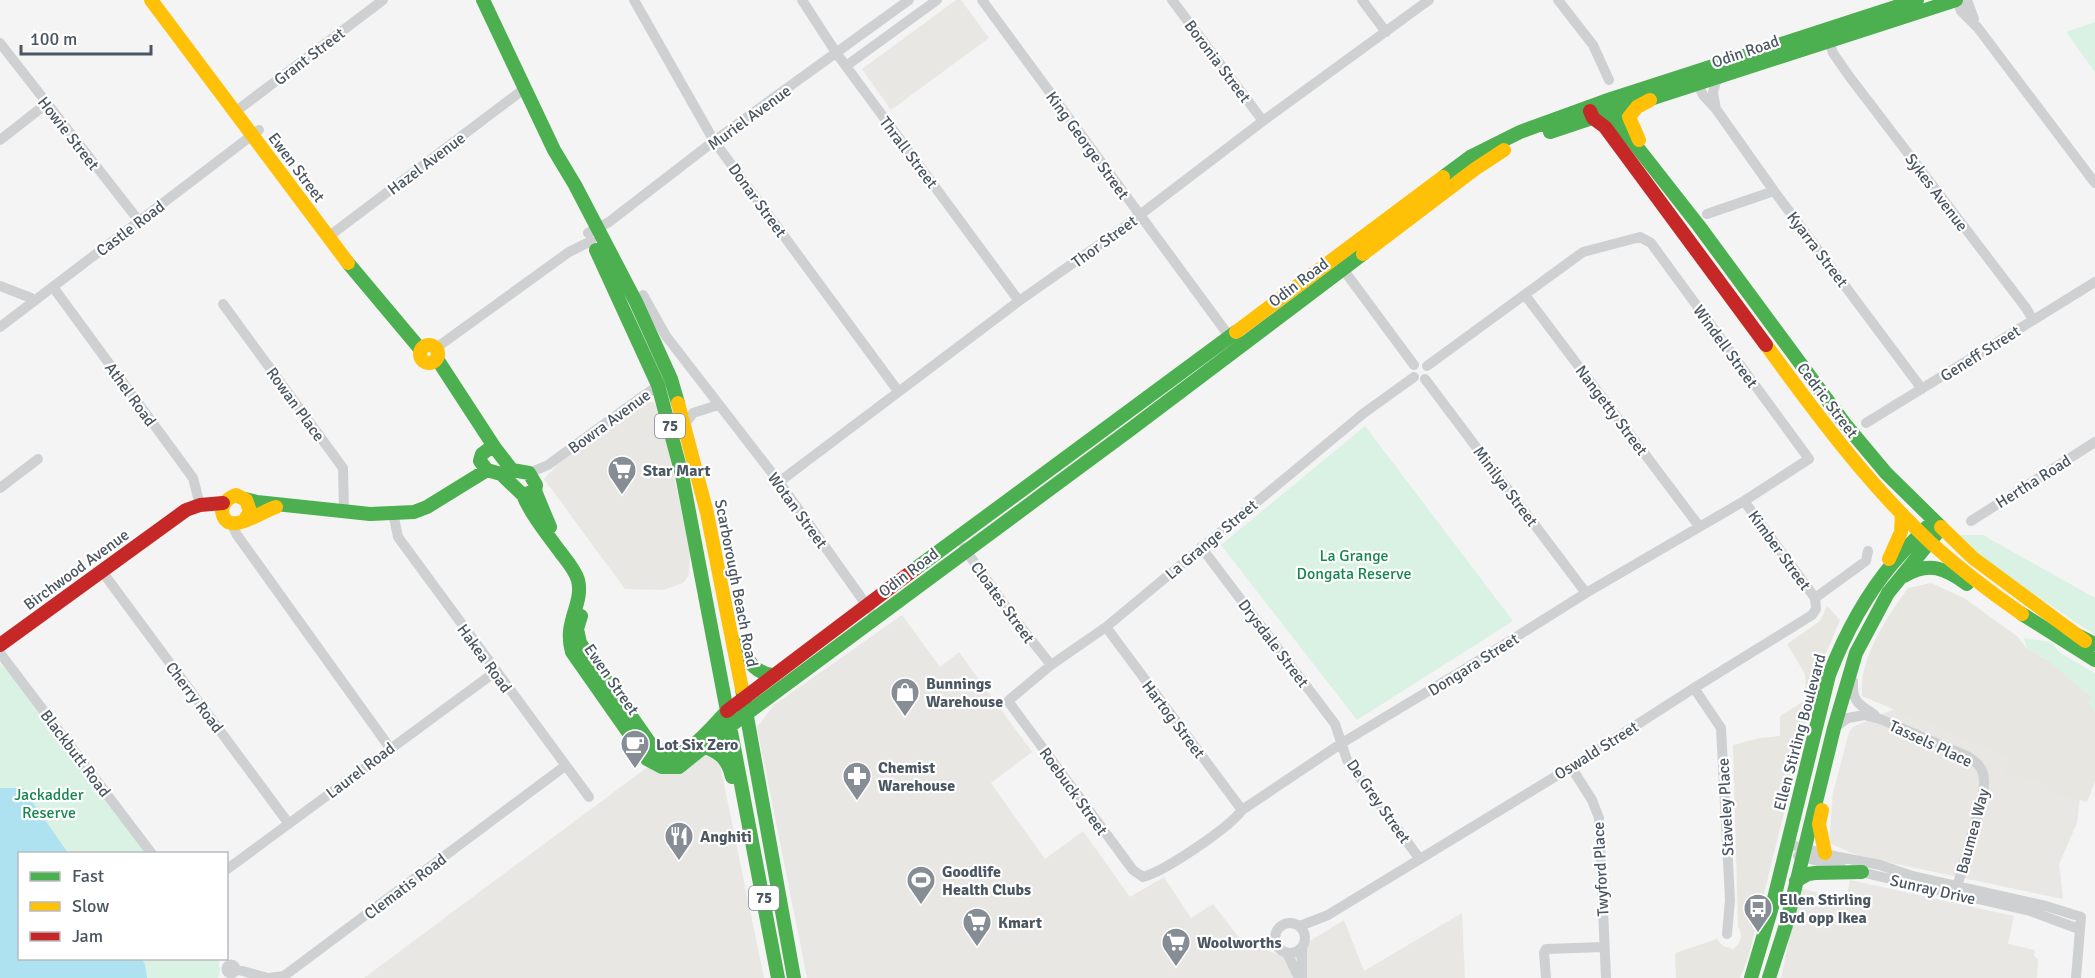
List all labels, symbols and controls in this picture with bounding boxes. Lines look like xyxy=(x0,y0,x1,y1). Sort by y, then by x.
street label: Boronia Street xyxy=(1180,16,1255,107)
scale bar xyxy=(21,18,152,56)
street label: Grant Street xyxy=(270,23,349,90)
text: 100 m xyxy=(30,28,77,50)
street label: Odin Road xyxy=(1709,31,1782,73)
street label: Muriel Avenue xyxy=(704,81,795,155)
street label: King George Street xyxy=(1041,88,1133,204)
street label: Howie Street xyxy=(33,93,104,175)
street label: Thrall Street xyxy=(875,113,942,193)
street label: Hazel Avenue xyxy=(384,128,469,199)
street label: Ewen Street xyxy=(264,129,329,207)
street label: Sykes Avenue xyxy=(1900,150,1972,235)
street label: Donar Street xyxy=(724,160,791,242)
street label: Castle Road xyxy=(92,197,169,261)
street label: Kyarra Street xyxy=(1782,208,1852,292)
street label: Thor Street xyxy=(1068,211,1142,272)
street label: Odin Road xyxy=(1265,254,1332,312)
street label: Windell Street xyxy=(1688,301,1762,392)
street label: Geneff Street xyxy=(1937,321,2025,386)
street label: Athel Road xyxy=(100,359,160,431)
street label: Cedric Street xyxy=(1792,359,1862,443)
street label: Nangetty Street xyxy=(1571,361,1652,460)
street label: Rowan Place xyxy=(262,364,329,446)
street label: Bowra Avenue xyxy=(565,385,655,458)
road number: 75 xyxy=(655,414,685,438)
street label: Minilya Street xyxy=(1468,442,1542,531)
street label: Hertha Road xyxy=(1992,451,2075,513)
supermarket icon: Star Mart xyxy=(606,454,638,496)
place label: Star Mart xyxy=(643,461,710,481)
street label: Wotan Street xyxy=(763,469,832,553)
street label: La Grange Street xyxy=(1161,495,1262,584)
street label: Scarborough Beach Road xyxy=(710,498,762,669)
street label: Kimber Street xyxy=(1743,507,1815,595)
street label: Birchwood Avenue xyxy=(20,525,133,615)
street label: Odin Road xyxy=(875,544,942,602)
park label: La Grange Dongata Reserve xyxy=(1297,546,1411,584)
street label: Cloates Street xyxy=(966,558,1039,648)
street label: Drysdale Street xyxy=(1233,595,1313,692)
street label: Hakea Road xyxy=(452,620,516,697)
street label: Dongara Street xyxy=(1425,629,1523,701)
street label: Ewen Street xyxy=(579,640,643,719)
street label: Ellen Stirling Boulevard xyxy=(1769,652,1831,813)
street label: Cherry Road xyxy=(161,658,227,737)
place label: Bunnings Warehouse xyxy=(926,674,1003,712)
shop icon: Bunnings Warehouse xyxy=(889,676,921,718)
street label: Hartog Street xyxy=(1137,677,1209,763)
street label: Blackbutt Road xyxy=(36,706,115,801)
street label: Tassels Place xyxy=(1886,716,1975,772)
street label: Oswald Street xyxy=(1551,717,1643,785)
cafe icon: Lot Six Zero xyxy=(619,728,651,770)
place label: Lot Six Zero xyxy=(656,735,738,755)
street label: Laurel Road xyxy=(322,738,399,803)
street label: Roebuck Street xyxy=(1035,744,1112,840)
street label: De Grey Street xyxy=(1342,756,1415,848)
street label: Staveley Place xyxy=(1713,757,1739,856)
place label: Chemist Warehouse xyxy=(878,758,955,796)
pharmacy icon: Chemist Warehouse xyxy=(841,760,873,802)
park label: Jackadder Reserve xyxy=(14,785,84,823)
street label: Baumea Way xyxy=(1952,786,1994,876)
restaurant icon: Anghiti xyxy=(663,820,695,862)
street label: Twyford Place xyxy=(1589,821,1613,917)
place label: Anghiti xyxy=(700,827,752,847)
street label: Clematis Road xyxy=(361,849,451,924)
legend xyxy=(18,852,228,960)
place label: Goodlife Health Clubs xyxy=(942,862,1031,900)
sports icon: Goodlife Health Clubs xyxy=(905,864,937,906)
text: Fast xyxy=(72,865,104,887)
street label: Sunray Drive xyxy=(1888,870,1977,909)
road number: 75 xyxy=(749,886,779,910)
place label: Ellen Stirling Bvd opp Ikea xyxy=(1779,890,1871,928)
bus stop icon: Ellen Stirling Bvd opp Ikea xyxy=(1742,892,1774,934)
text: Slow xyxy=(72,895,109,917)
supermarket icon: Kmart xyxy=(961,906,993,948)
place label: Kmart xyxy=(998,913,1042,933)
text: Jam xyxy=(72,925,103,947)
supermarket icon: Woolworths xyxy=(1160,926,1192,968)
place label: Woolworths xyxy=(1197,933,1282,953)

